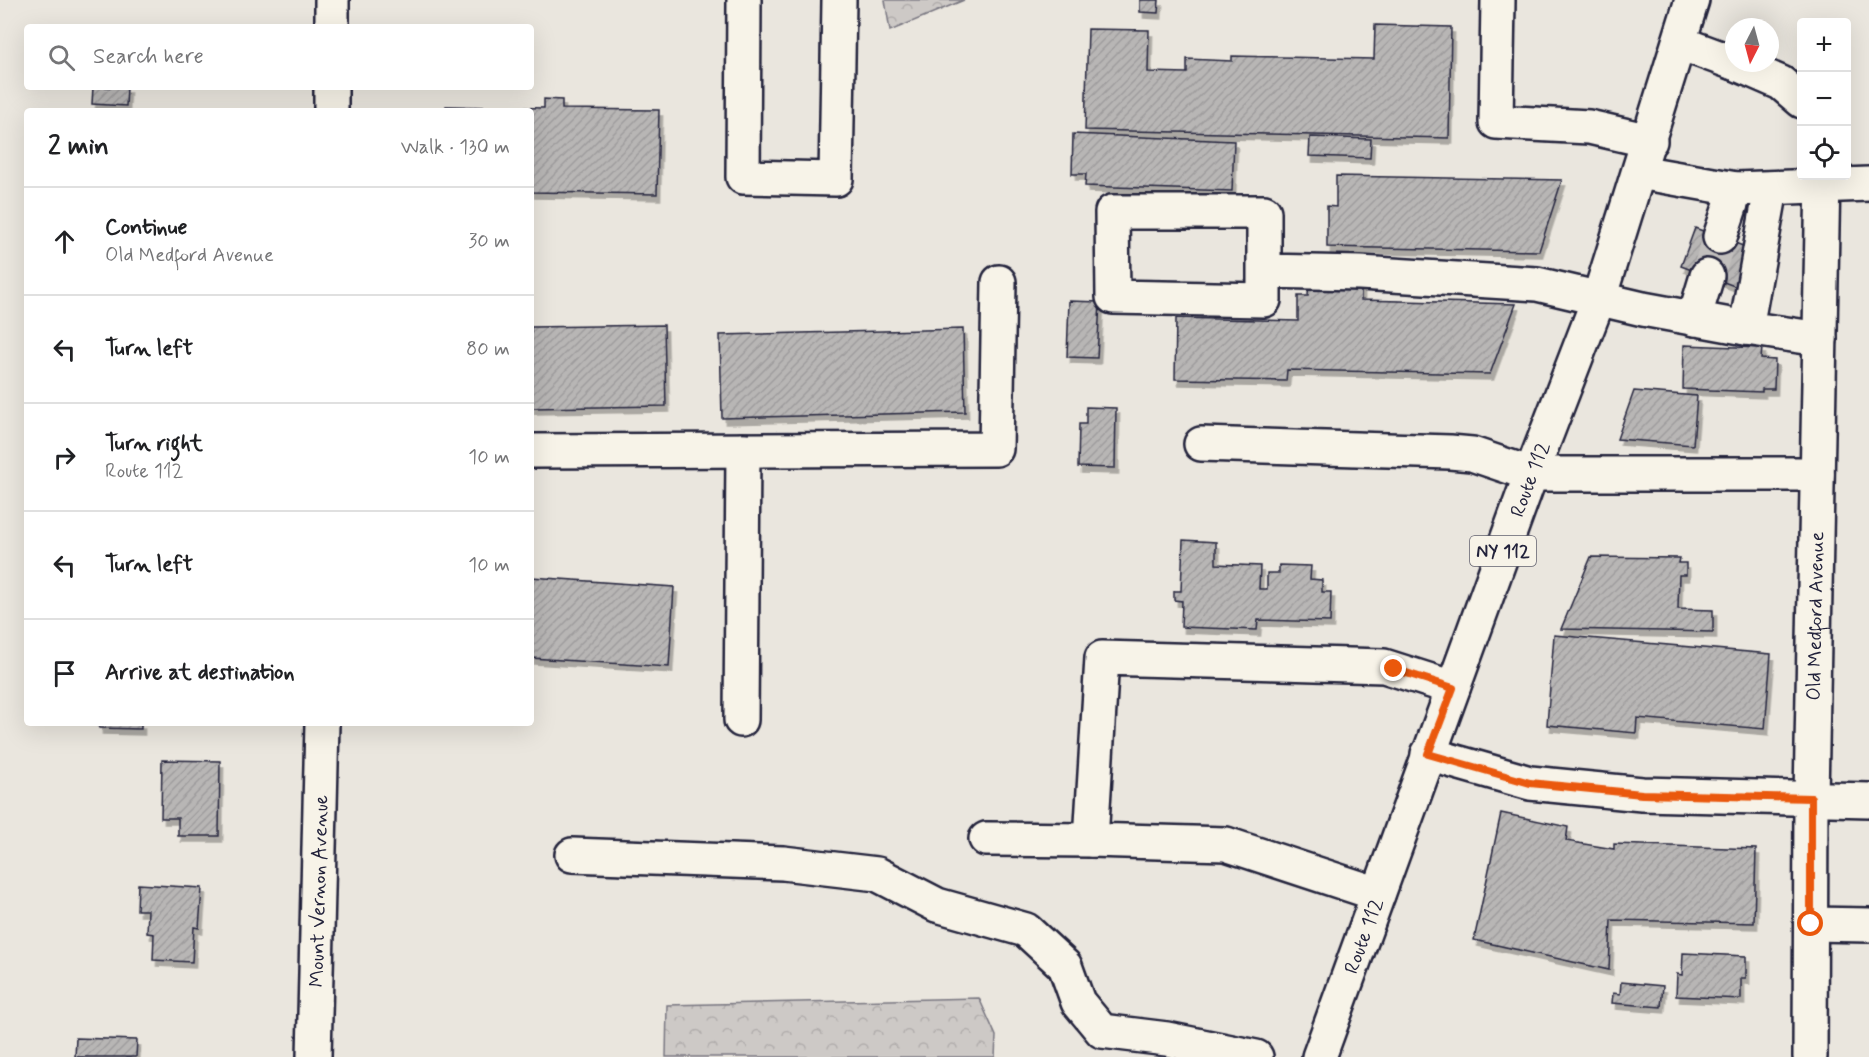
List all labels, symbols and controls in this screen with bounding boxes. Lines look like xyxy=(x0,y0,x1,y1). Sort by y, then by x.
north arrow xyxy=(1725,18,1779,72)
map controls xyxy=(1797,18,1851,180)
button: + xyxy=(1797,18,1851,72)
search box xyxy=(24,24,534,90)
icon: search xyxy=(45,41,78,74)
text: Search here xyxy=(93,43,204,71)
button: − xyxy=(1797,72,1851,126)
button: locate xyxy=(1797,126,1851,180)
text: 2 min xyxy=(48,130,109,164)
text: Walk · 130 m xyxy=(401,134,510,161)
text: Continue xyxy=(105,214,187,242)
icon: ahead xyxy=(48,225,81,258)
text: 30 m xyxy=(468,228,510,255)
text: Old Medford Avenue xyxy=(105,242,274,269)
icon: left xyxy=(48,333,81,366)
text: Turn left xyxy=(105,335,193,363)
text: 80 m xyxy=(466,336,510,363)
text: Turn right xyxy=(105,430,203,458)
street label: Route 112 xyxy=(1504,438,1557,521)
icon: right xyxy=(48,441,81,474)
text: 10 m xyxy=(468,444,510,471)
text: Route 112 xyxy=(105,458,183,485)
street label: Old Medford Avenue xyxy=(1801,531,1831,701)
road number: NY 112 xyxy=(1470,536,1536,566)
icon: left xyxy=(48,549,81,582)
text: Turn left xyxy=(105,551,193,579)
text: 10 m xyxy=(468,552,510,579)
route end xyxy=(1380,655,1406,681)
icon: arrive xyxy=(48,657,81,690)
text: Arrive at destination xyxy=(105,659,295,687)
street label: Mount Vernon Avenue xyxy=(304,795,335,988)
street label: Route 112 xyxy=(1338,895,1391,978)
route start xyxy=(1797,910,1823,936)

